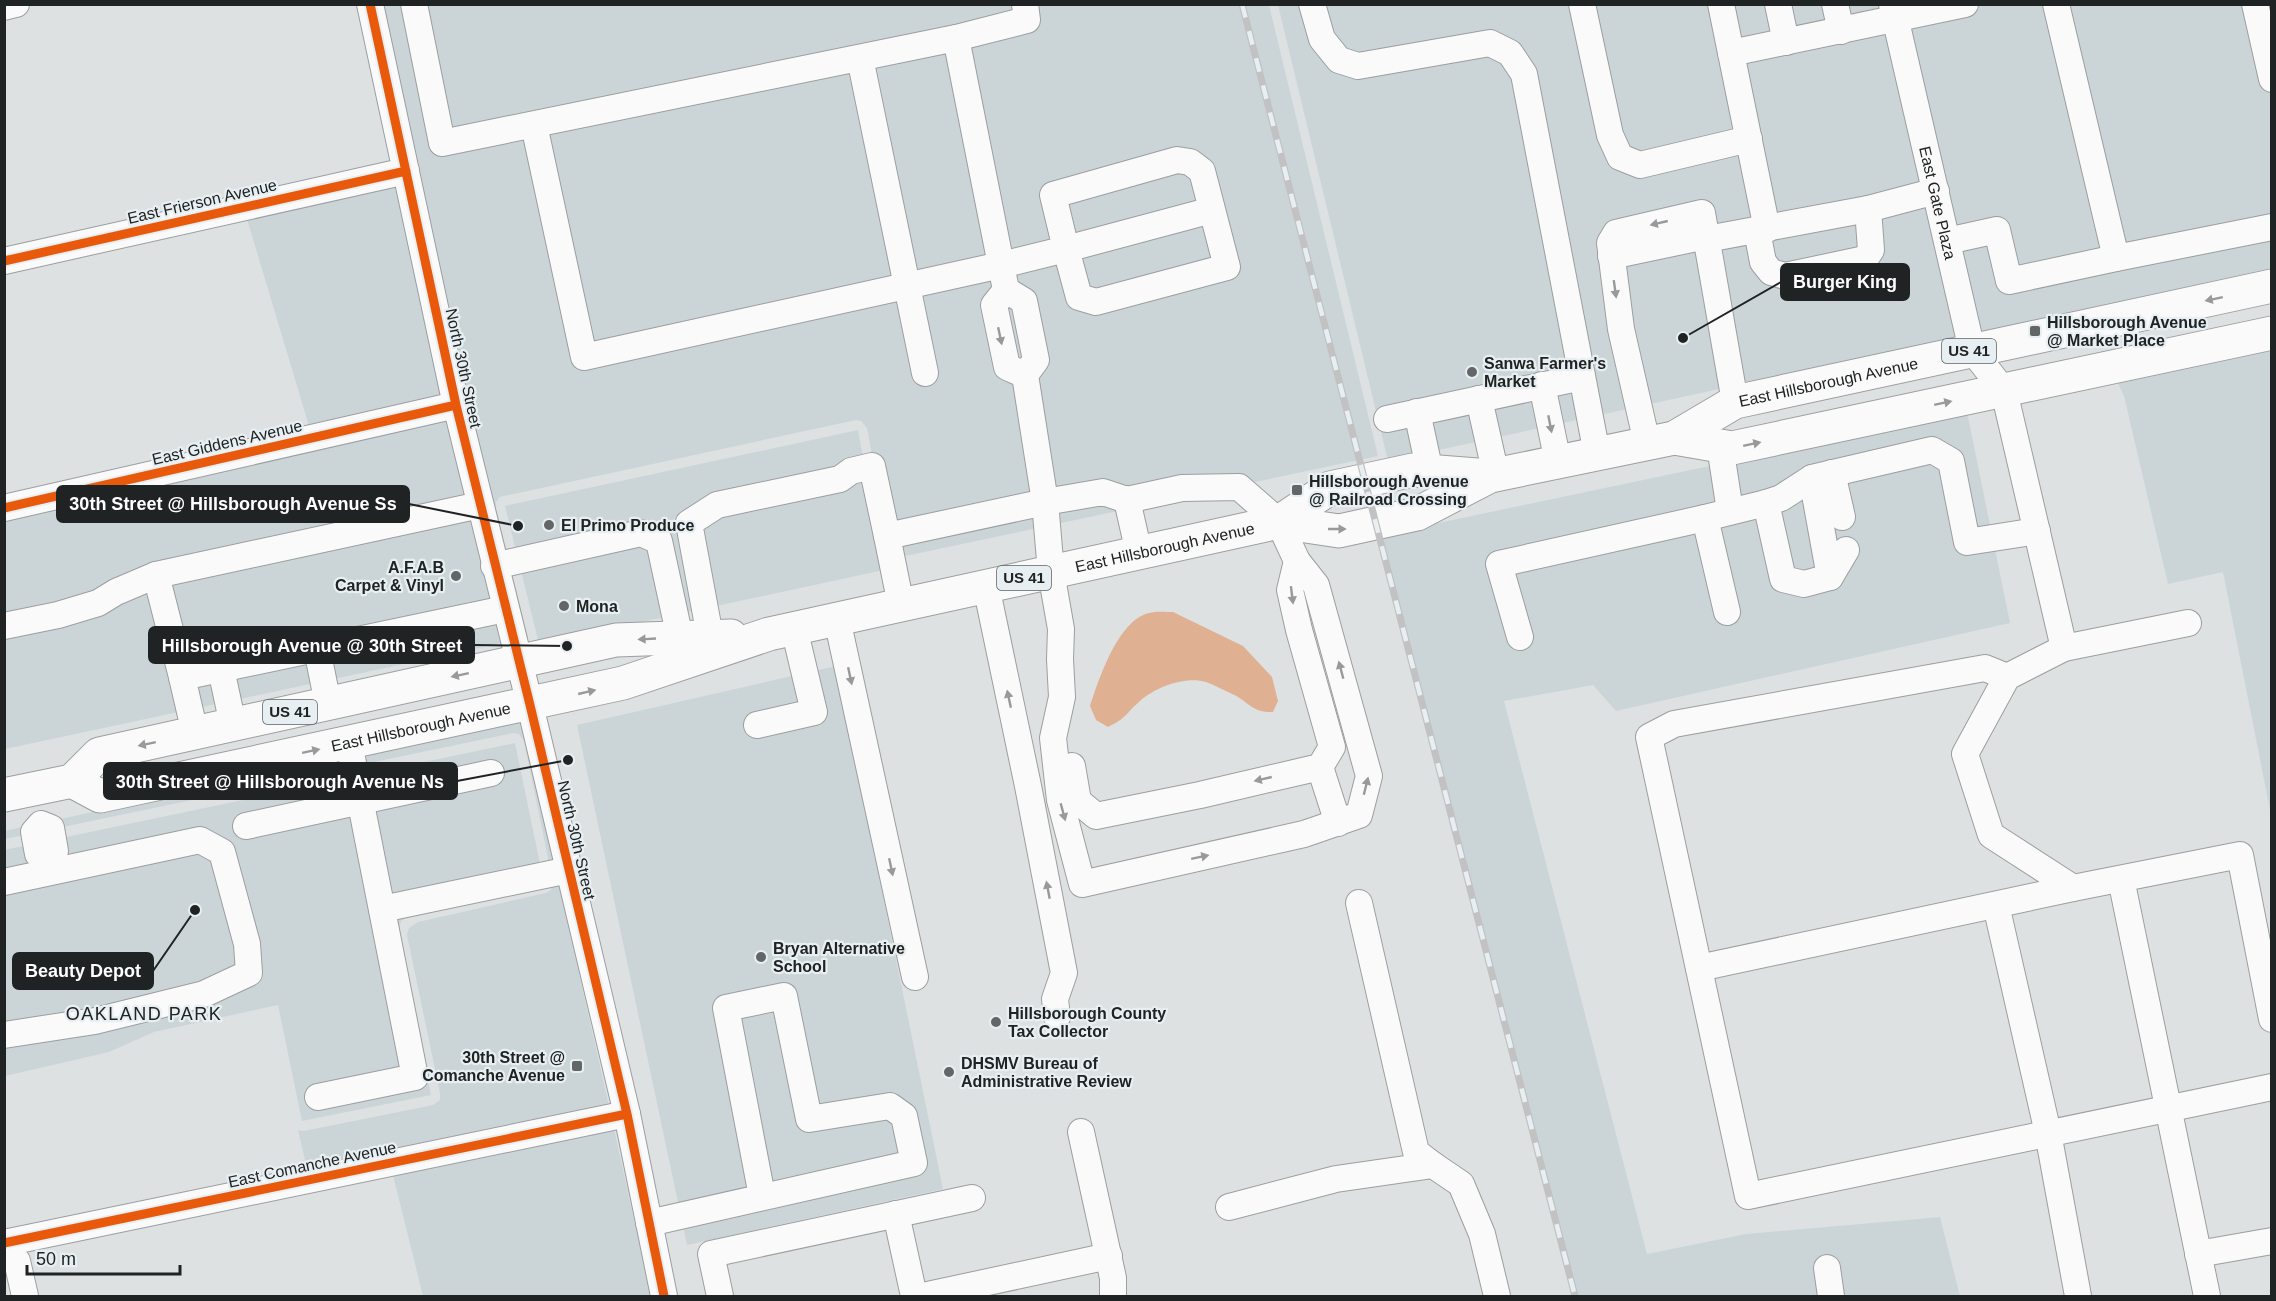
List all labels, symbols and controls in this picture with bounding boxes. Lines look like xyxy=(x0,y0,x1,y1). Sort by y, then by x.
street label: East Gate Plaza xyxy=(1916,145,1959,261)
street label: East Frierson Avenue xyxy=(126,176,279,227)
one-way arrow xyxy=(1649,218,1668,228)
callout: Burger King xyxy=(1781,264,1909,300)
text: Burger King xyxy=(1793,272,1897,292)
one-way arrow xyxy=(1611,280,1620,299)
one-way arrow xyxy=(2205,294,2224,304)
street label: North 30th Street xyxy=(443,307,485,430)
place label: Hillsborough Avenue @ Market Place xyxy=(2047,314,2207,349)
marker: Hillsborough Avenue @ Market Place xyxy=(2028,324,2042,338)
one-way arrow xyxy=(996,327,1005,346)
road number: US 41 xyxy=(1942,339,1996,363)
place label: Sanwa Farmer's Market xyxy=(1484,355,1606,390)
street label: East Hillsborough Avenue xyxy=(1737,355,1920,410)
marker: Sanwa Farmer's Market xyxy=(1465,365,1479,379)
one-way arrow xyxy=(1934,398,1953,407)
one-way arrow xyxy=(1546,414,1555,433)
street label: East Giddens Avenue xyxy=(150,417,304,468)
one-way arrow xyxy=(1743,438,1762,448)
place label: Hillsborough Avenue @ Railroad Crossing xyxy=(1309,473,1469,508)
marker: Hillsborough Avenue @ Railroad Crossing xyxy=(1290,483,1304,497)
callout: 30th Street @ Hillsborough Avenue Ss xyxy=(57,486,409,522)
text: 30th Street @ Hillsborough Avenue Ss xyxy=(69,494,397,514)
place label: El Primo Produce xyxy=(561,517,694,534)
marker: El Primo Produce xyxy=(542,518,556,532)
street label: East Hillsborough Avenue xyxy=(1074,520,1256,576)
one-way arrow xyxy=(1328,524,1347,534)
place label: A.F.A.B Carpet & Vinyl xyxy=(335,559,444,594)
road number: US 41 xyxy=(997,566,1051,590)
marker: A.F.A.B Carpet & Vinyl xyxy=(449,569,463,583)
one-way arrow xyxy=(1287,586,1297,605)
place label: Mona xyxy=(576,598,618,615)
marker: Mona xyxy=(557,599,571,613)
callout: Hillsborough Avenue @ 30th Street xyxy=(149,627,474,663)
one-way arrow xyxy=(638,634,657,644)
text: Hillsborough Avenue @ 30th Street xyxy=(162,636,462,656)
one-way arrow xyxy=(1335,661,1345,679)
one-way arrow xyxy=(845,667,855,685)
one-way arrow xyxy=(451,670,470,680)
one-way arrow xyxy=(577,686,596,696)
one-way arrow xyxy=(1004,689,1013,708)
road number: US 41 xyxy=(263,700,317,724)
street label: East Hillsborough Avenue xyxy=(330,700,512,755)
one-way arrow xyxy=(138,739,156,749)
one-way arrow xyxy=(302,746,321,755)
callout: 30th Street @ Hillsborough Avenue Ns xyxy=(104,763,457,799)
text: 30th Street @ Hillsborough Avenue Ns xyxy=(116,772,444,792)
one-way arrow xyxy=(1253,775,1272,784)
one-way arrow xyxy=(1362,777,1372,796)
street label: North 30th Street xyxy=(555,779,599,902)
one-way arrow xyxy=(1059,803,1068,821)
one-way arrow xyxy=(1190,852,1209,861)
one-way arrow xyxy=(886,857,896,876)
one-way arrow xyxy=(1044,880,1053,899)
place label: Bryan Alternative School xyxy=(773,940,905,975)
marker: Bryan Alternative School xyxy=(754,950,768,964)
callout: Beauty Depot xyxy=(13,953,153,989)
text: Beauty Depot xyxy=(25,961,141,981)
district label: OAKLAND PARK xyxy=(66,1004,222,1024)
place label: Hillsborough County Tax Collector xyxy=(1008,1005,1166,1040)
marker: Hillsborough County Tax Collector xyxy=(989,1015,1003,1029)
place label: 30th Street @ Comanche Avenue xyxy=(422,1049,565,1084)
place label: DHSMV Bureau of Administrative Review xyxy=(961,1055,1132,1090)
marker: 30th Street @ Comanche Avenue xyxy=(570,1059,584,1073)
marker: DHSMV Bureau of Administrative Review xyxy=(942,1065,956,1079)
street label: East Comanche Avenue xyxy=(227,1138,398,1191)
scale bar xyxy=(27,1238,180,1276)
text: 50 m xyxy=(36,1249,76,1269)

